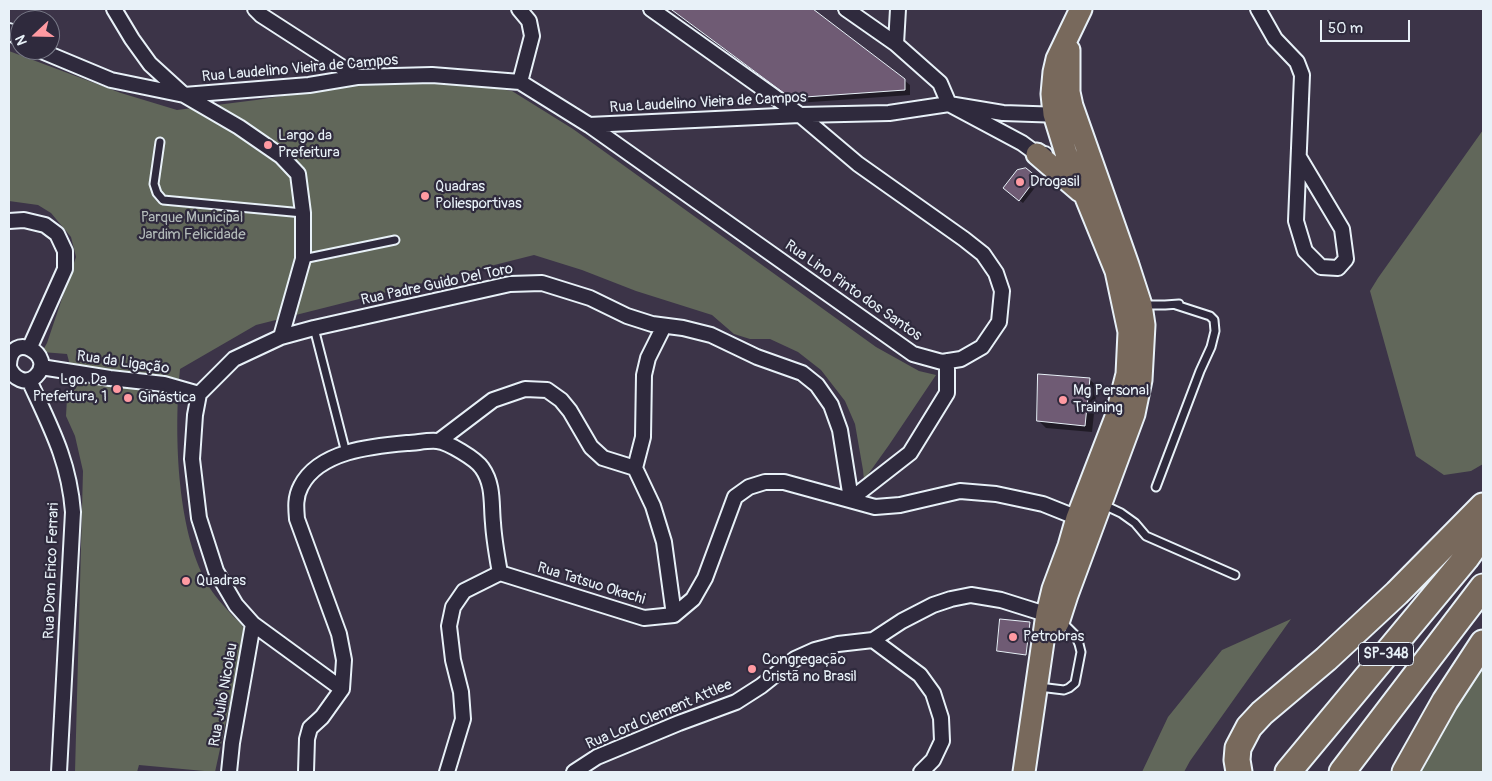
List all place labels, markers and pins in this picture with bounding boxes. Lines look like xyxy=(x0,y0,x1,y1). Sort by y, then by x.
place label: Largo da Prefeitura xyxy=(278,127,340,162)
marker: Largo da Prefeitura xyxy=(262,139,274,151)
place label: Drogasil xyxy=(1030,173,1080,191)
marker: Drogasil xyxy=(1014,176,1026,188)
place label: Quadras Poliesportivas xyxy=(435,178,522,213)
marker: Quadras Poliesportivas xyxy=(419,190,431,202)
place label: Lgo. Da Prefeitura, 1 xyxy=(33,371,107,406)
place label: Mg Personal Training xyxy=(1073,382,1149,417)
marker: Lgo. Da Prefeitura, 1 xyxy=(111,383,123,395)
place label: Ginástica xyxy=(138,389,196,407)
marker: Ginástica xyxy=(122,392,134,404)
marker: Mg Personal Training xyxy=(1057,394,1069,406)
place label: Quadras xyxy=(196,572,246,590)
marker: Quadras xyxy=(180,575,192,587)
place label: Petrobras xyxy=(1023,628,1084,646)
marker: Petrobras xyxy=(1007,631,1019,643)
place label: Congregação Cristã no Brasil xyxy=(762,651,857,686)
marker: Congregação Cristã no Brasil xyxy=(746,663,758,675)

